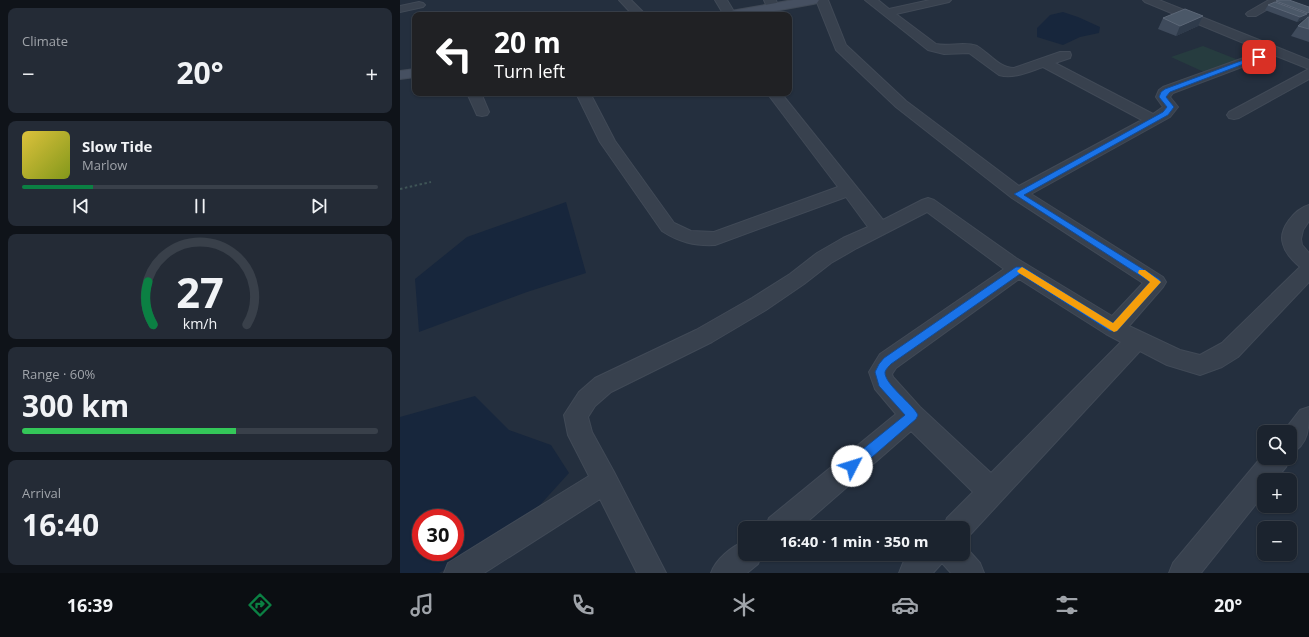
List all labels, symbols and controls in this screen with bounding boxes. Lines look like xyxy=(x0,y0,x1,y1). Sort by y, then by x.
text: 20 m xyxy=(494,23,561,61)
icon: left xyxy=(428,28,480,80)
text: Climate xyxy=(22,32,68,50)
pin xyxy=(1242,40,1276,74)
icon: arrive xyxy=(1248,46,1270,68)
text: 20° xyxy=(176,52,224,93)
text: − xyxy=(22,58,35,88)
text: + xyxy=(365,58,378,88)
text: Turn left xyxy=(494,59,565,83)
text: Slow Tide xyxy=(82,136,152,156)
text: Marlow xyxy=(82,156,127,174)
icon: previous xyxy=(70,195,92,217)
icon: pause xyxy=(189,195,211,217)
icon: next xyxy=(308,195,330,217)
text: 27 xyxy=(176,263,224,319)
text: km/h xyxy=(183,313,217,332)
text: Range · 60% xyxy=(22,365,95,383)
text: 300 km xyxy=(22,385,129,426)
map controls xyxy=(1257,425,1297,561)
button: search xyxy=(1257,425,1297,465)
position arrow xyxy=(831,445,873,487)
button: + xyxy=(1257,473,1297,513)
text: Arrival xyxy=(22,484,61,502)
text: 16:40 xyxy=(22,504,99,545)
speed limit sign: 30 xyxy=(412,509,464,561)
button: − xyxy=(1257,521,1297,561)
text: 16:40 · 1 min · 350 m xyxy=(780,531,928,551)
icon: directions xyxy=(246,591,274,619)
icon: music xyxy=(408,591,436,619)
icon: phone xyxy=(569,591,597,619)
icon: climate xyxy=(730,591,758,619)
icon: car xyxy=(891,591,919,619)
icon: filters xyxy=(1053,591,1081,619)
text: 16:39 xyxy=(67,593,113,617)
text: 20° xyxy=(1214,593,1242,617)

